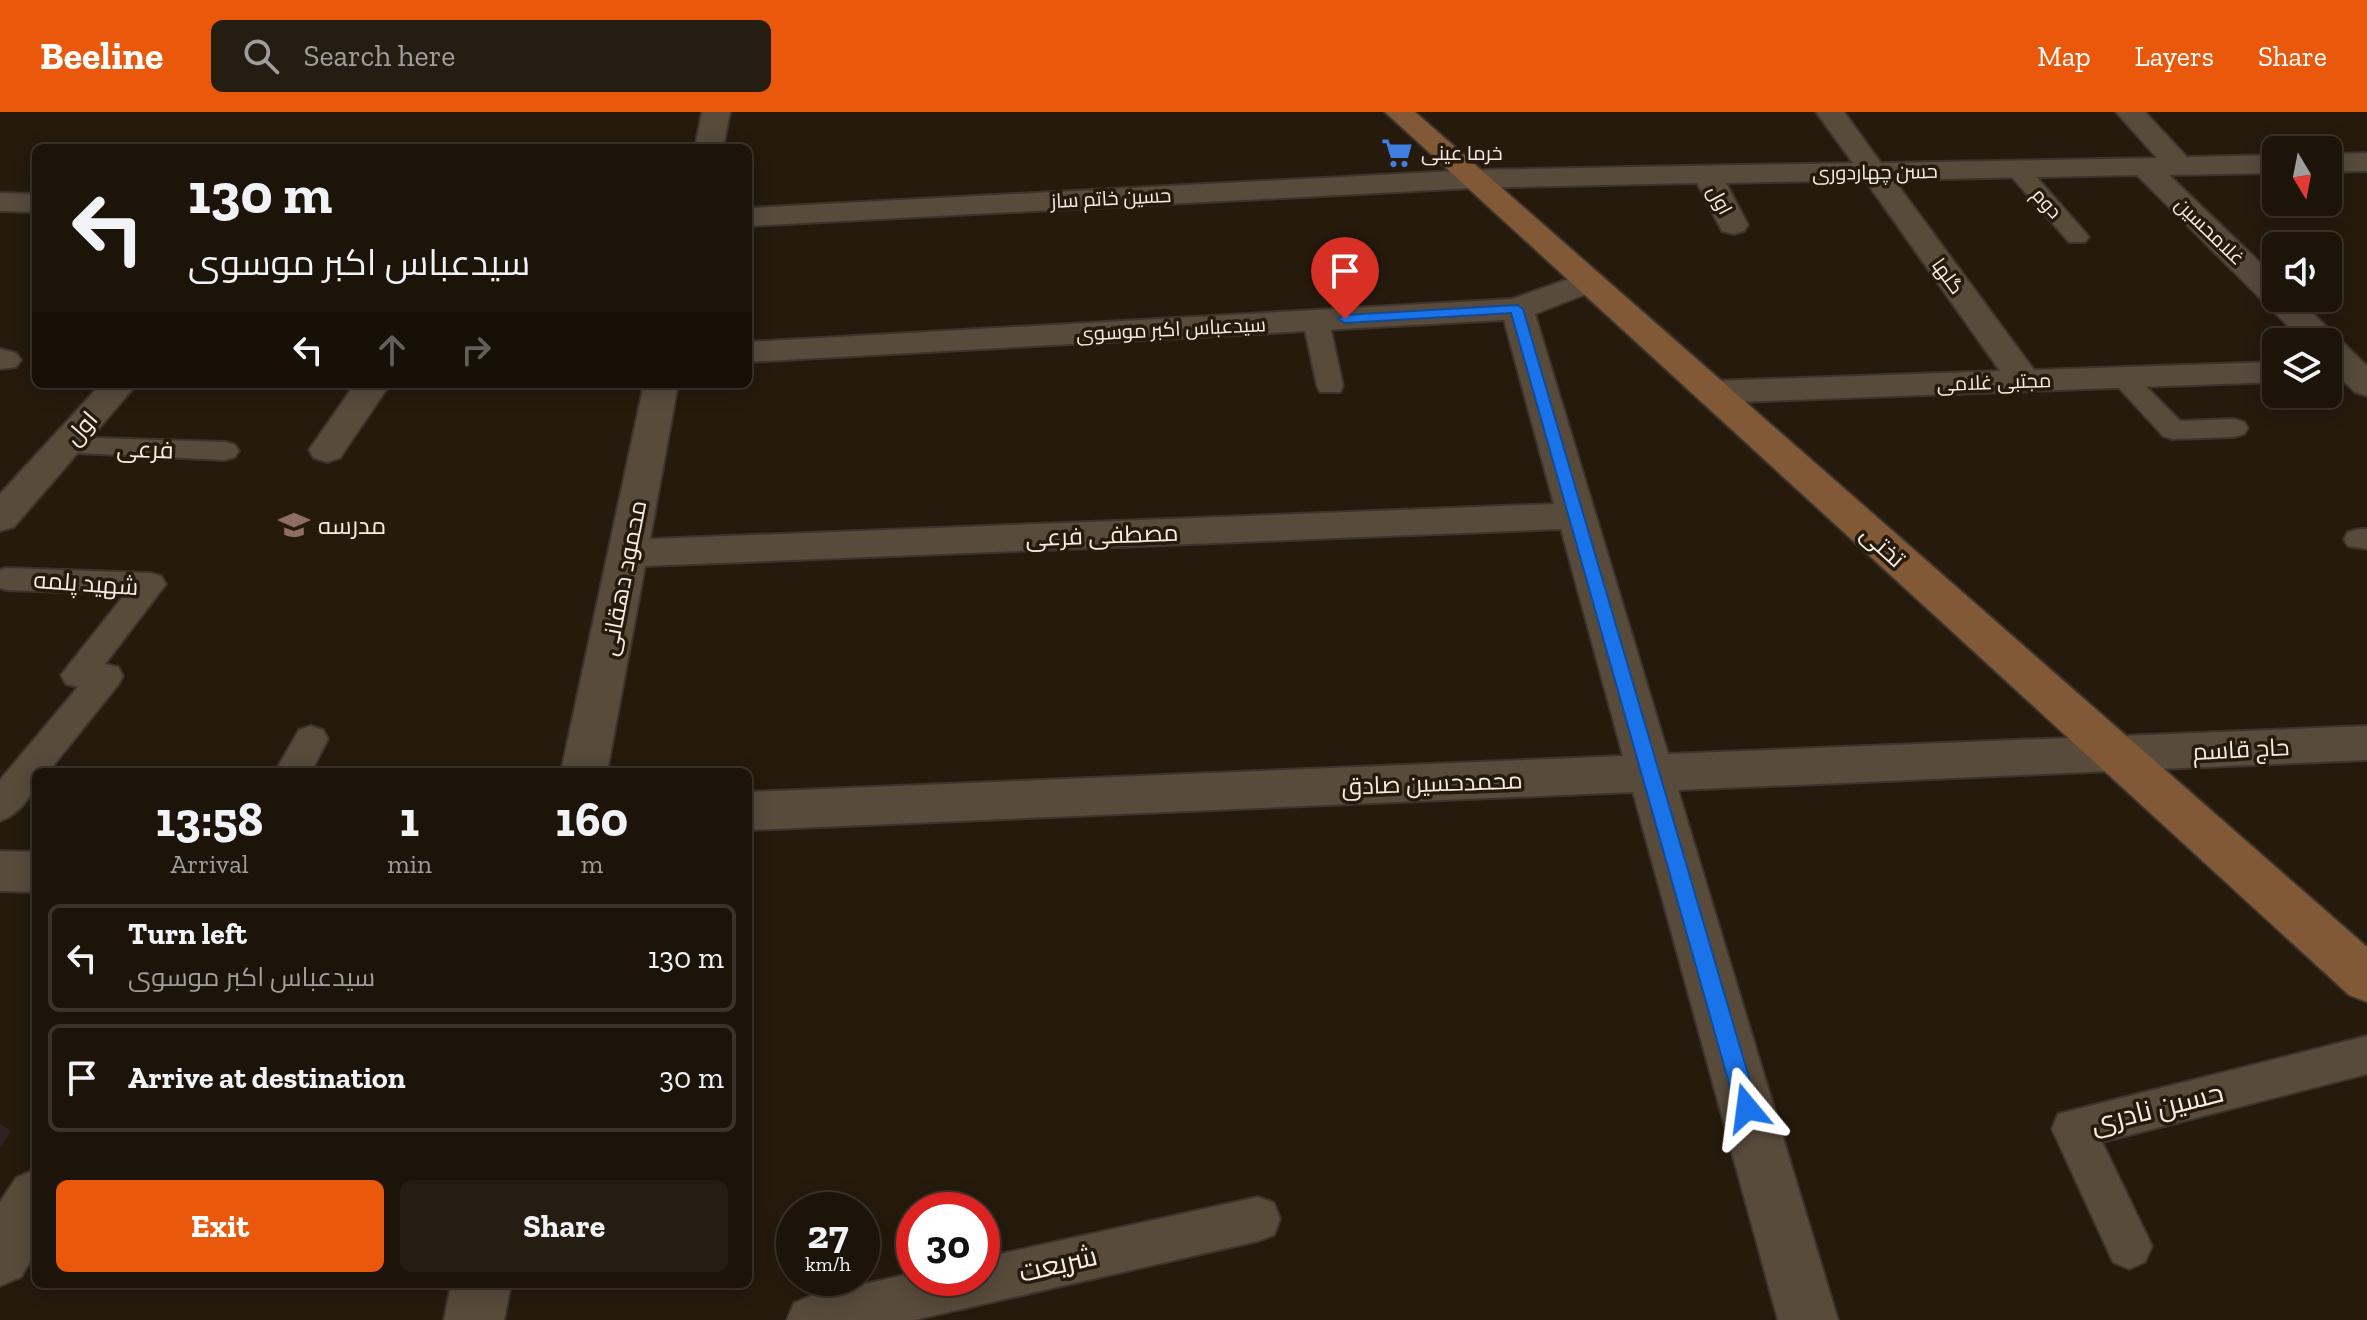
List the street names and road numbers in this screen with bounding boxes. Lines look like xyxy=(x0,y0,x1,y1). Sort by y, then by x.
street label: حسن چهاردوری xyxy=(1812,159,1938,186)
street label: اول xyxy=(1702,181,1738,219)
street label: حسین خاتم ساز xyxy=(1049,183,1172,215)
street label: دوم xyxy=(2026,183,2067,225)
street label: غلامحسین xyxy=(2170,192,2250,271)
street label: گلها xyxy=(1926,253,1969,299)
street label: سیدعباس اکبر موسوی xyxy=(1075,312,1267,347)
street label: مجتبی غلامی xyxy=(1936,368,2052,397)
street label: اول xyxy=(58,405,104,451)
street label: فرعی xyxy=(116,434,174,464)
street label: محمود دهقانی xyxy=(594,498,652,658)
street label: مصطفی فرعی xyxy=(1025,518,1179,552)
street label: تختی xyxy=(1855,519,1911,574)
street label: شهید پلمه xyxy=(33,565,139,603)
street label: حاج قاسم xyxy=(2192,732,2290,768)
street label: محمدحسین صادق xyxy=(1341,765,1523,802)
street label: حسین نادری xyxy=(2087,1076,2227,1140)
street label: شریعت xyxy=(1016,1239,1100,1289)

